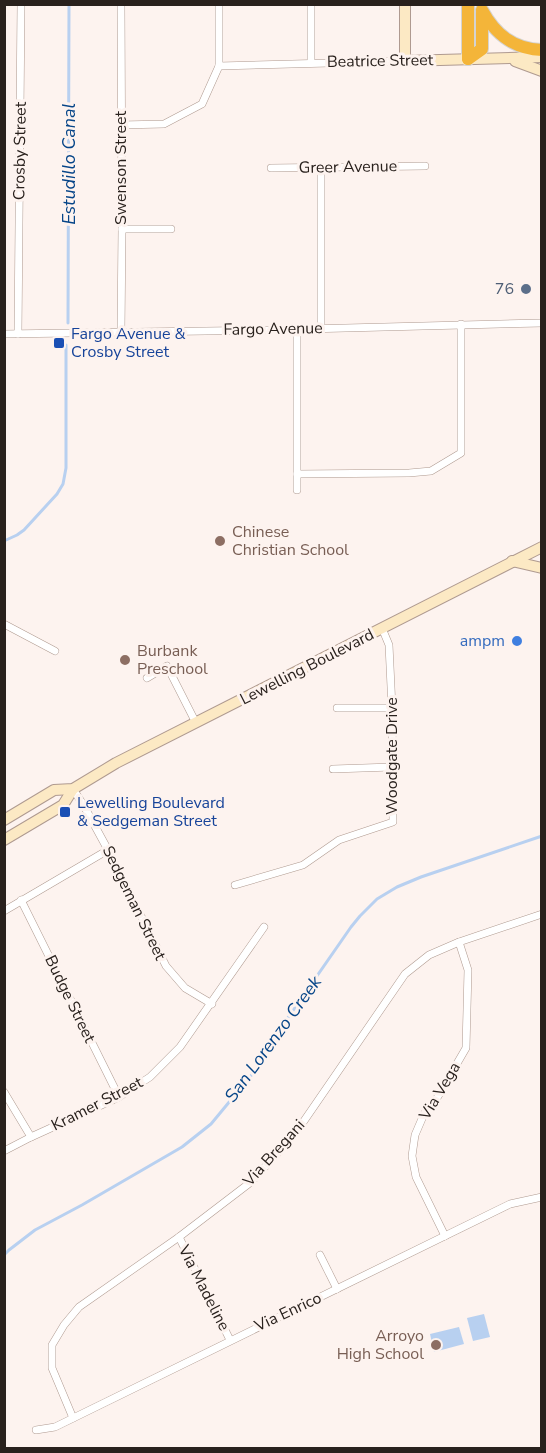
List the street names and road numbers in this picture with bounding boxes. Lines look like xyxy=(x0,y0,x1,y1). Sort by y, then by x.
street label: Beatrice Street xyxy=(327,49,434,73)
street label: Crosby Street xyxy=(8,101,32,200)
street label: Swenson Street xyxy=(110,111,132,225)
street label: Greer Avenue xyxy=(299,155,397,179)
street label: Fargo Avenue xyxy=(223,317,323,341)
street label: Lewelling Boulevard xyxy=(236,624,378,710)
street label: Woodgate Drive xyxy=(381,697,403,815)
street label: Sedgeman Street xyxy=(97,842,171,964)
street label: Budge Street xyxy=(39,952,101,1047)
street label: Via Vega xyxy=(414,1058,466,1125)
street label: Kramer Street xyxy=(48,1071,147,1136)
street label: Via Bregani xyxy=(237,1115,310,1192)
street label: Via Madeline xyxy=(173,1241,235,1335)
street label: Via Enrico xyxy=(250,1287,325,1337)

